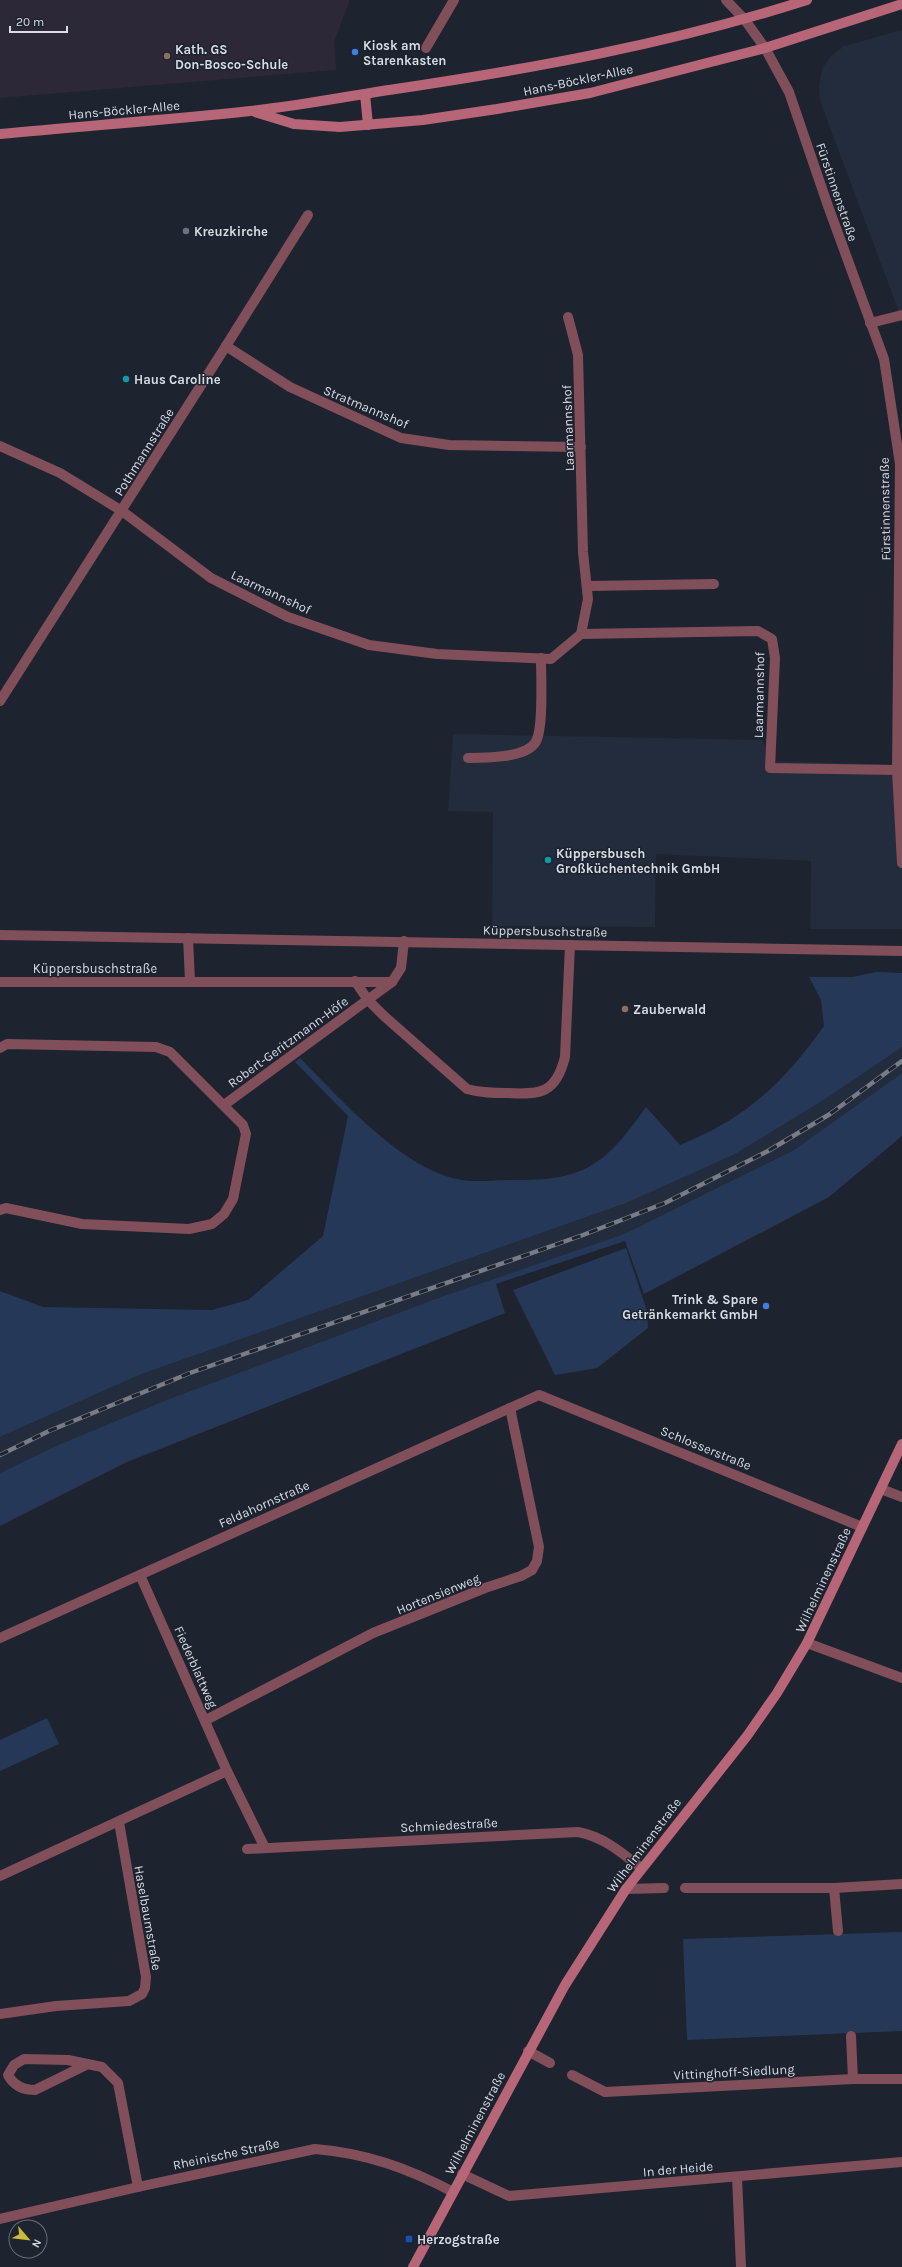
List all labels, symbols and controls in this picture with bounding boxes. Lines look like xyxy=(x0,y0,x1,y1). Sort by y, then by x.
scale bar xyxy=(10,8,67,34)
text: 20 m xyxy=(16,15,44,29)
place label: Kiosk am Starenkasten xyxy=(363,38,446,68)
place label: Kath. GS Don-Bosco-Schule xyxy=(175,42,288,72)
marker: Kiosk am Starenkasten xyxy=(350,47,360,57)
marker: Kath. GS Don-Bosco-Schule xyxy=(162,51,172,61)
street label: Hans-Böckler-Allee xyxy=(522,61,635,99)
street label: Hans-Böckler-Allee xyxy=(68,98,181,122)
street label: Fürstinnenstraße xyxy=(813,141,861,243)
place label: Kreuzkirche xyxy=(194,224,268,239)
marker: Kreuzkirche xyxy=(181,226,191,236)
place label: Haus Caroline xyxy=(134,372,221,387)
marker: Haus Caroline xyxy=(121,374,131,384)
street label: Stratmannshof xyxy=(321,382,411,432)
street label: Laarmannshof xyxy=(559,384,577,471)
street label: Pothmannstraße xyxy=(111,405,177,498)
street label: Fürstinnenstraße xyxy=(877,457,893,561)
street label: Laarmannshof xyxy=(229,567,314,617)
street label: Laarmannshof xyxy=(751,651,767,738)
place label: Küppersbusch Großküchentechnik GmbH xyxy=(556,846,720,876)
marker: Küppersbusch Großküchentechnik GmbH xyxy=(543,855,553,865)
street label: Küppersbuschstraße xyxy=(483,922,608,940)
street label: Küppersbuschstraße xyxy=(33,961,158,976)
street label: Robert-Geritzmann-Höfe xyxy=(225,993,351,1091)
place label: Zauberwald xyxy=(633,1002,706,1017)
marker: Zauberwald xyxy=(620,1004,630,1014)
place label: Trink & Spare Getränkemarkt GmbH xyxy=(622,1292,758,1322)
marker: Trink & Spare Getränkemarkt GmbH xyxy=(761,1301,771,1311)
street label: Schlosserstraße xyxy=(658,1423,754,1473)
street label: Feldahornstraße xyxy=(216,1477,312,1531)
street label: Wilhelminenstraße xyxy=(792,1525,854,1635)
street label: Hortensienweg xyxy=(394,1570,482,1618)
street label: Fiederblattweg xyxy=(171,1624,221,1711)
street label: Wilhelminenstraße xyxy=(604,1795,684,1895)
street label: Schmiedestraße xyxy=(400,1815,499,1835)
street label: Haselbaumstraße xyxy=(131,1864,165,1972)
street label: Vittinghoff-Siedlung xyxy=(673,2061,796,2083)
street label: Wilhelminenstraße xyxy=(442,2069,509,2177)
street label: Rheinische Straße xyxy=(171,2135,281,2173)
street label: In der Heide xyxy=(642,2158,714,2180)
north arrow xyxy=(8,2219,48,2259)
place label: Herzogstraße xyxy=(417,2232,500,2247)
marker: Herzogstraße xyxy=(404,2234,414,2244)
text: N xyxy=(29,2237,44,2250)

